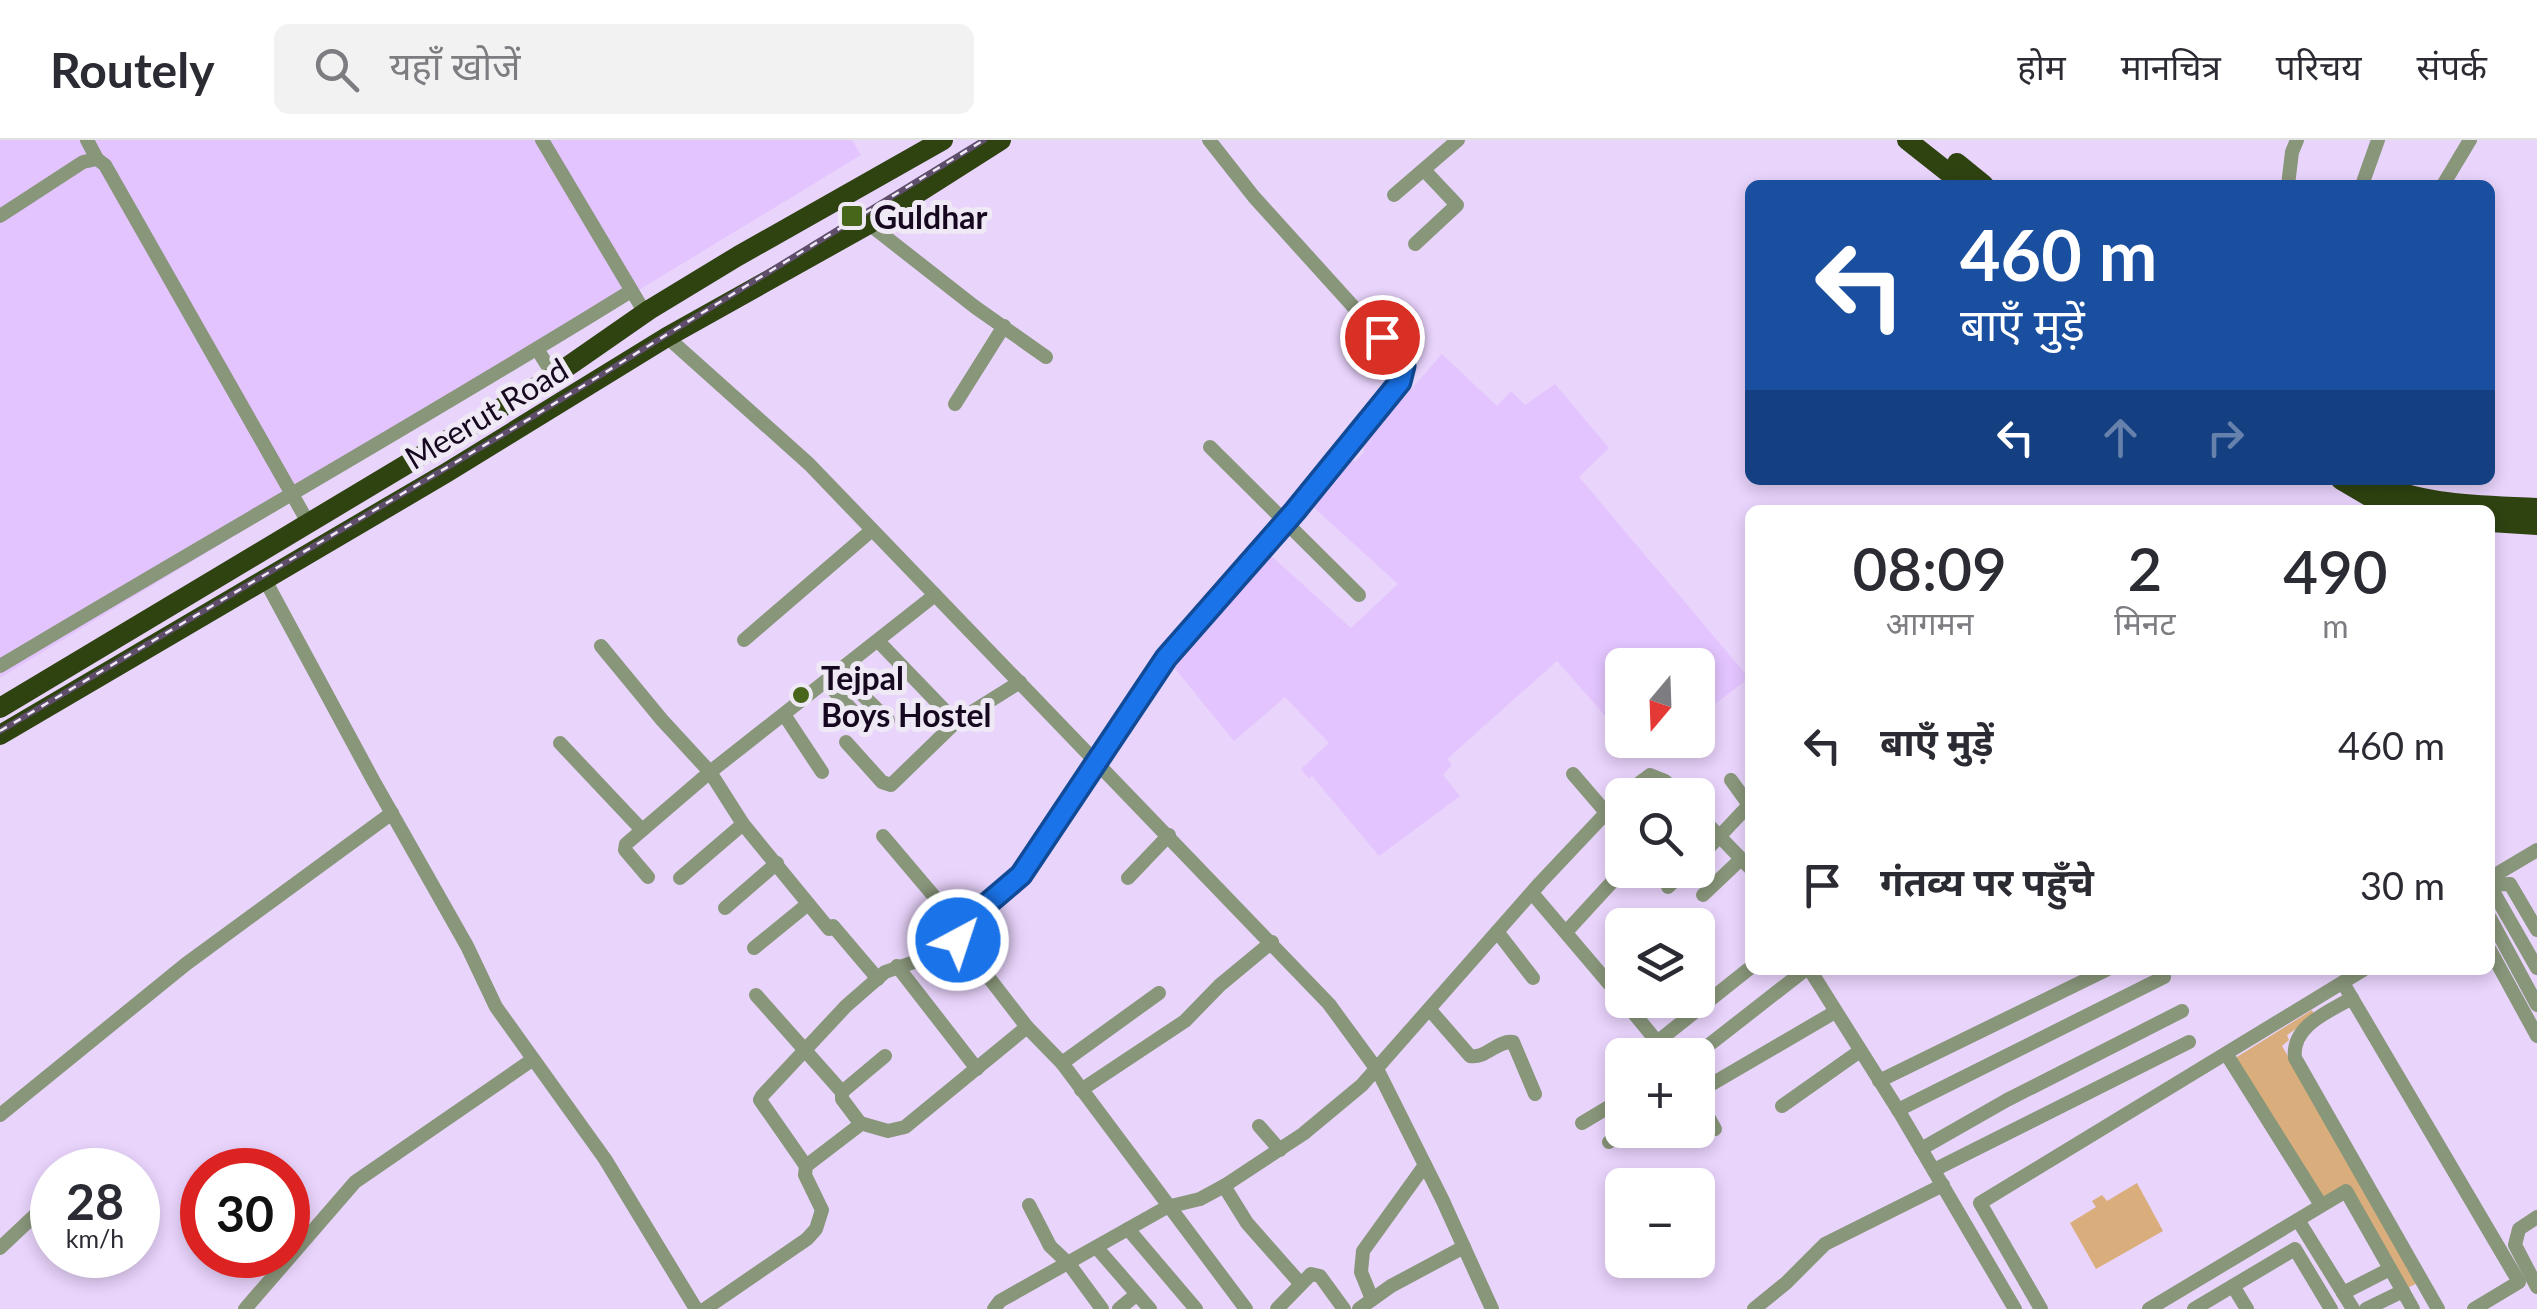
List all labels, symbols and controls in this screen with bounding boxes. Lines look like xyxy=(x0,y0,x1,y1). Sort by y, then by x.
search box xyxy=(274,24,974,114)
text: Routely xyxy=(50,41,214,98)
icon: search xyxy=(309,42,364,97)
text: यहाँ खोजें xyxy=(389,42,520,88)
text: होम xyxy=(2017,45,2066,87)
text: मानचित्र xyxy=(2121,45,2221,87)
text: परिचय xyxy=(2276,45,2362,87)
text: संपर्क xyxy=(2417,45,2487,87)
place label: Guldhar xyxy=(874,197,987,236)
marker: Guldhar xyxy=(839,203,865,229)
text: 460 m xyxy=(1960,212,2157,296)
icon: left xyxy=(1795,220,1925,350)
pin xyxy=(1340,295,1425,380)
text: बाएँ मुड़ें xyxy=(1960,297,2085,351)
icon: arrive xyxy=(1355,310,1410,365)
street label: Meerut Road xyxy=(397,349,575,477)
icon: left xyxy=(1988,410,2043,465)
icon: ahead xyxy=(2093,410,2148,465)
icon: right xyxy=(2198,410,2253,465)
text: 08:09 xyxy=(1852,532,2007,604)
text: 2 xyxy=(2128,532,2162,604)
text: 490 xyxy=(2283,535,2388,607)
text: आगमन xyxy=(1886,603,1973,642)
text: मिनट xyxy=(2114,603,2176,642)
text: m xyxy=(2322,606,2348,645)
north arrow xyxy=(1605,648,1715,758)
map controls xyxy=(1605,648,1715,1278)
place label: Tejpal Boys Hostel xyxy=(821,658,991,734)
marker: Tejpal Boys Hostel xyxy=(790,684,812,706)
icon: left xyxy=(1795,718,1850,773)
text: बाएँ मुड़ें xyxy=(1880,718,1993,764)
text: 460 m xyxy=(2338,722,2445,768)
button: search xyxy=(1605,778,1715,888)
icon: arrive xyxy=(1795,858,1850,913)
text: गंतव्य पर पहुँचे xyxy=(1880,858,2094,904)
text: 30 m xyxy=(2360,862,2445,908)
position arrow xyxy=(906,888,1010,992)
button: layers xyxy=(1605,908,1715,1018)
button: + xyxy=(1605,1038,1715,1148)
speed limit sign: 30 xyxy=(180,1148,310,1278)
button: − xyxy=(1605,1168,1715,1278)
text: 28 xyxy=(66,1171,124,1231)
text: km/h xyxy=(66,1223,124,1253)

